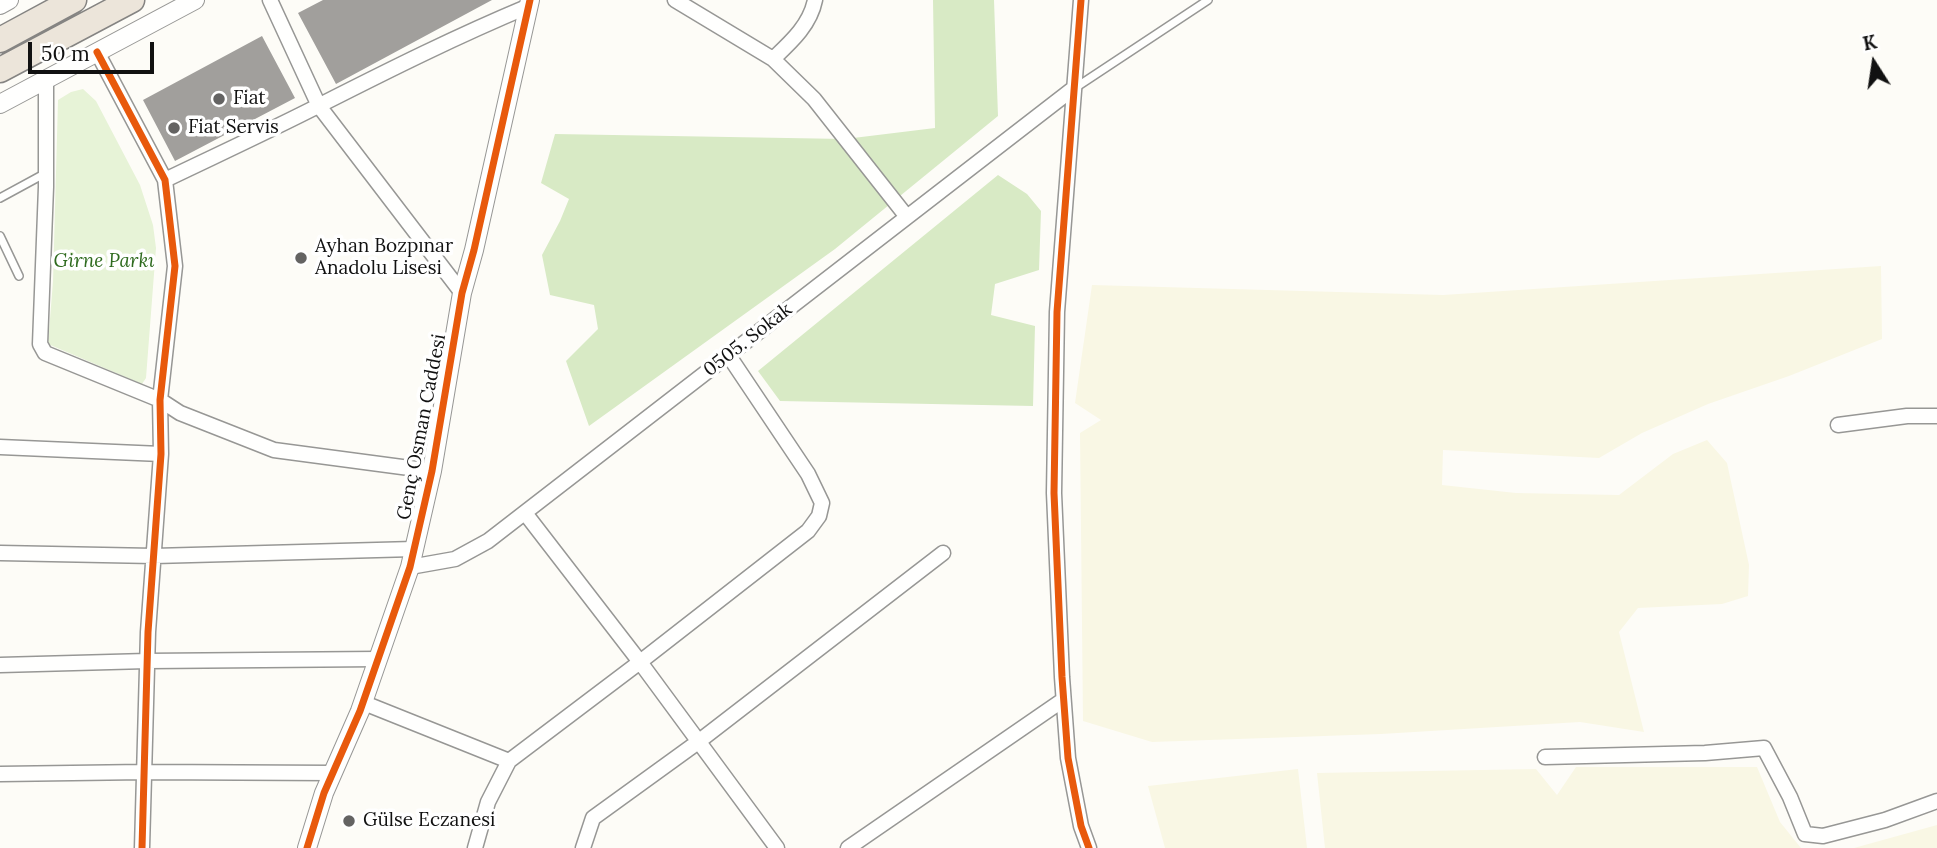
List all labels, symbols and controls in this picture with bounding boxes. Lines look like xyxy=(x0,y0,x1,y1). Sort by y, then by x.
scale bar xyxy=(32,28,158,72)
north arrow xyxy=(1839,28,1909,98)
text: K xyxy=(1861,29,1879,56)
text: 50 m xyxy=(41,40,90,67)
place label: Fiat xyxy=(233,88,266,110)
marker: Fiat xyxy=(211,91,227,107)
place label: Fiat Servis xyxy=(188,117,279,139)
marker: Fiat Servis xyxy=(166,120,182,136)
place label: Ayhan Bozpınar Anadolu Lisesi xyxy=(315,236,453,280)
marker: Ayhan Bozpınar Anadolu Lisesi xyxy=(293,250,309,266)
park label: Girne Parkı xyxy=(54,251,154,273)
street label: 0505. Sokak xyxy=(699,298,797,382)
street label: Genç Osman Caddesi xyxy=(393,332,451,522)
place label: Gülse Eczanesi xyxy=(363,810,495,832)
marker: Gülse Eczanesi xyxy=(341,813,357,829)

